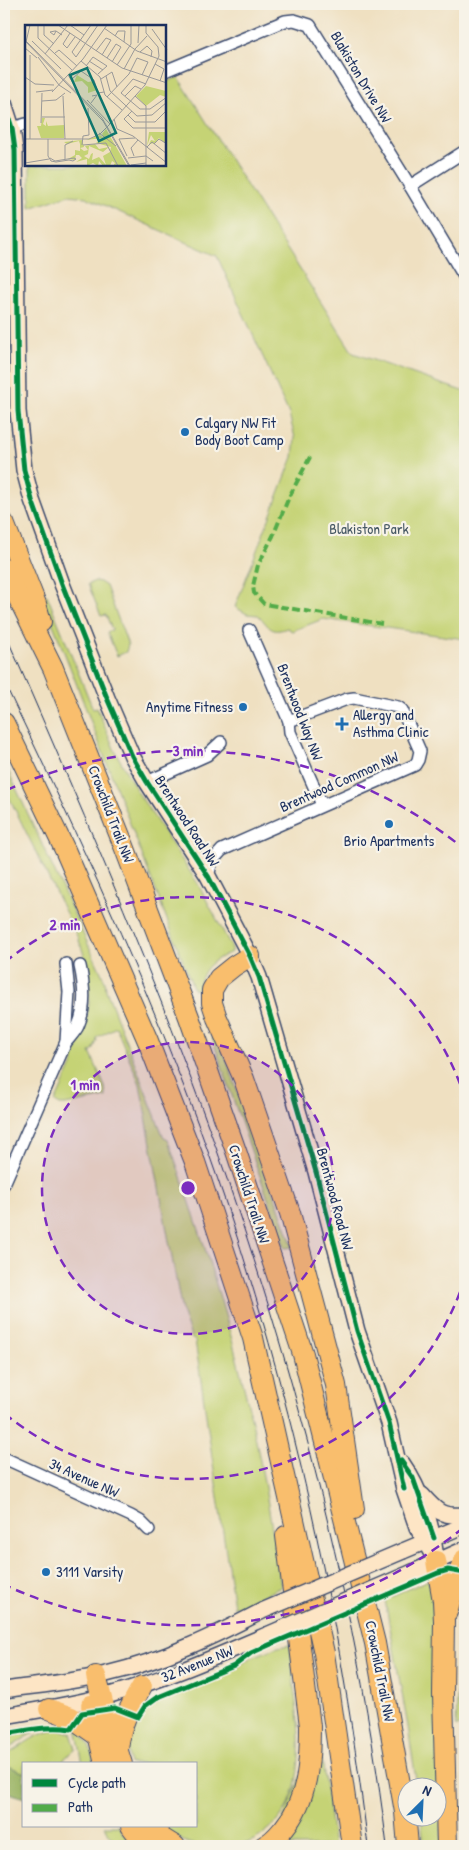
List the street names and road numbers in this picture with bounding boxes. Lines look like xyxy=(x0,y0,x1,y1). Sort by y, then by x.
street label: Blakiston Drive NW xyxy=(326,27,397,127)
street label: Brentwood Way NW xyxy=(272,661,329,764)
street label: Brentwood Common NW xyxy=(276,746,402,817)
street label: Crowchild Trail NW xyxy=(83,762,140,866)
street label: Brentwood Road NW xyxy=(150,771,225,871)
street label: Crowchild Trail NW xyxy=(224,1142,276,1247)
street label: Brentwood Road NW xyxy=(312,1145,359,1253)
street label: 34 Avenue NW xyxy=(46,1453,123,1503)
street label: Crowchild Trail NW xyxy=(360,1619,401,1724)
street label: 32 Avenue NW xyxy=(158,1639,237,1687)

